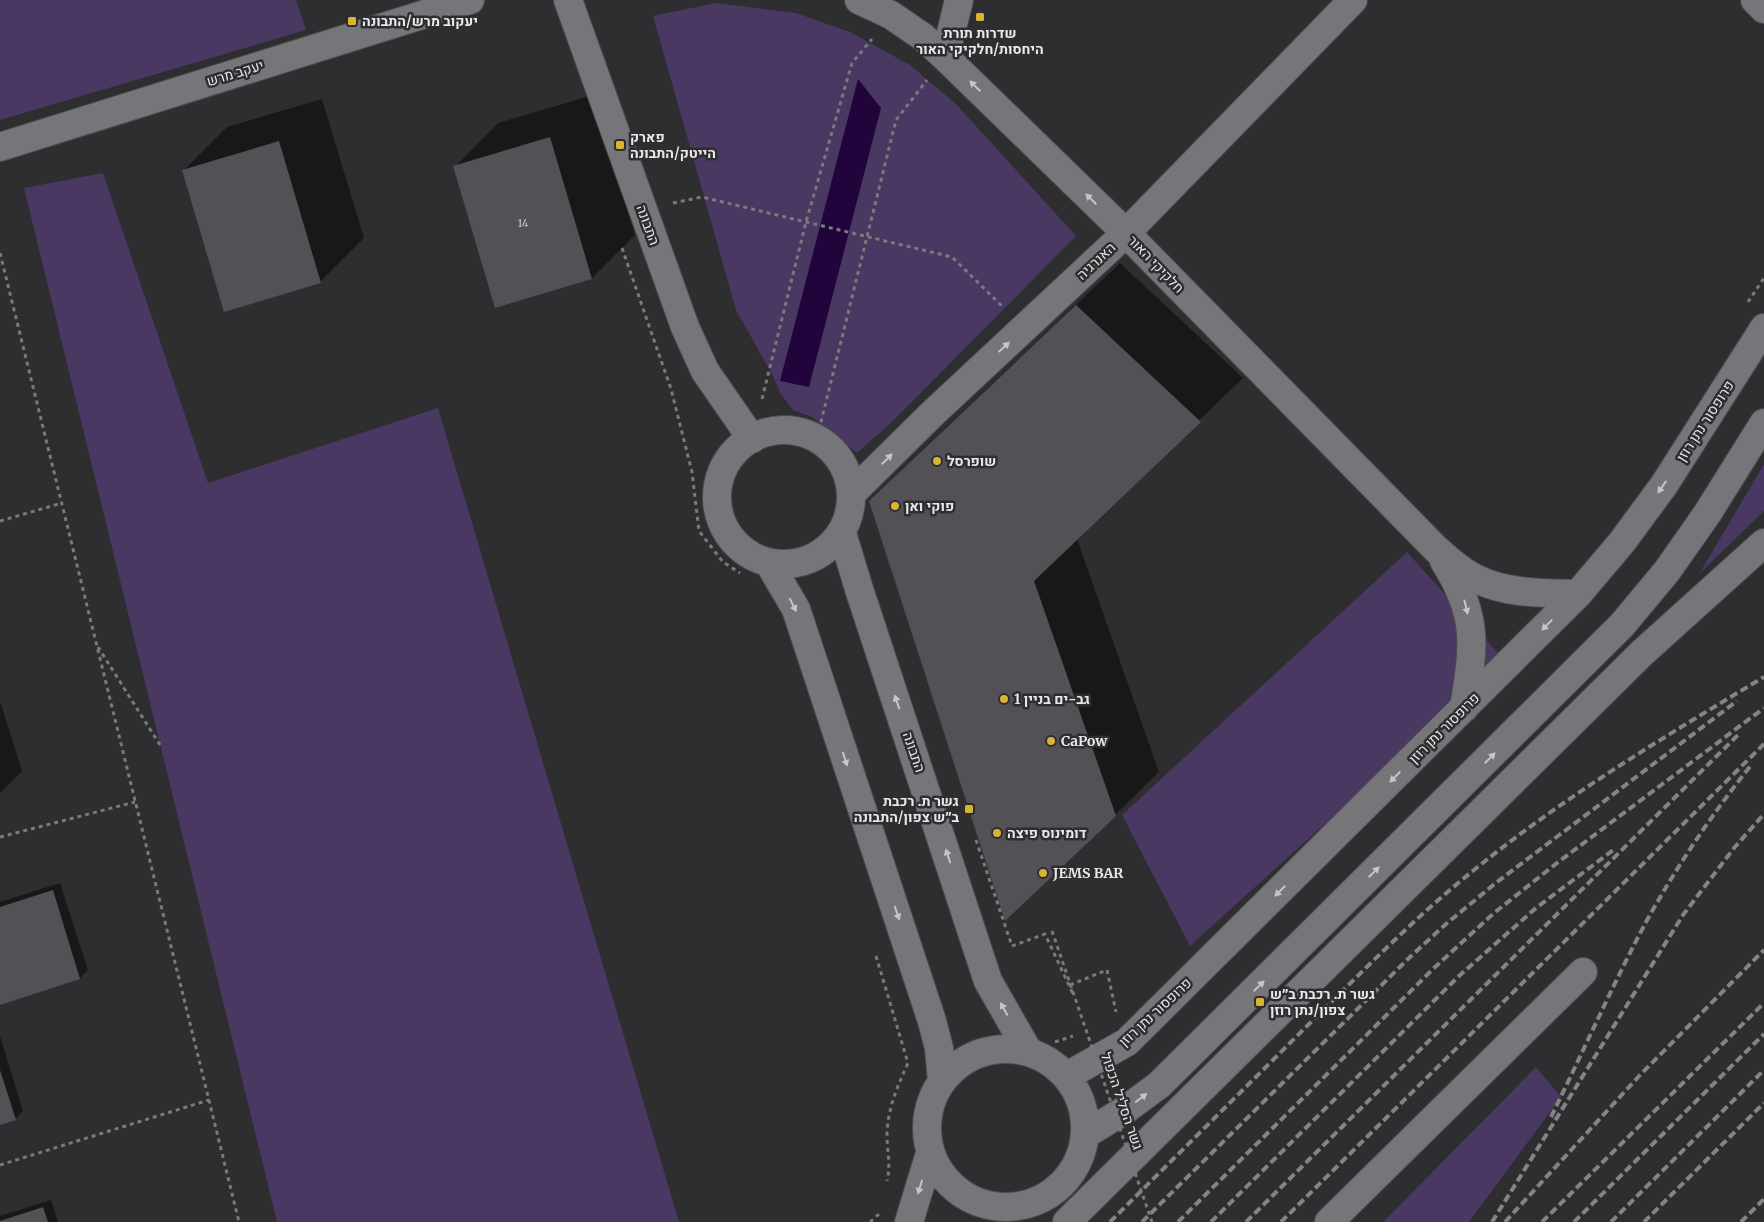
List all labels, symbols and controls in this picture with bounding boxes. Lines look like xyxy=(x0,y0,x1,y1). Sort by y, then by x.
marker: שדרות תורת היחסות/חלקיקי האור xyxy=(974,11,986,23)
place label: יעקוב מרש/התבונה xyxy=(362,12,478,30)
marker: יעקוב מרש/התבונה xyxy=(346,15,358,27)
place label: שדרות תורת היחסות/חלקיקי האור xyxy=(916,24,1044,58)
street label: יעקב מרש xyxy=(204,56,266,90)
one-way arrow xyxy=(969,80,981,92)
place label: פארק הייטק/התבונה xyxy=(630,128,716,162)
marker: פארק הייטק/התבונה xyxy=(614,139,626,151)
one-way arrow xyxy=(1086,193,1098,205)
street label: התבונה xyxy=(632,202,664,248)
house number: 14 xyxy=(517,216,529,230)
street label: חלקיקי האור xyxy=(1124,231,1188,297)
street label: האנרגיה xyxy=(1073,238,1119,284)
one-way arrow xyxy=(998,341,1010,353)
street label: פרופסור נתן רוזן xyxy=(1672,377,1738,465)
place label: שופרסל xyxy=(947,452,996,470)
one-way arrow xyxy=(880,453,892,465)
marker: שופרסל xyxy=(931,455,943,467)
one-way arrow xyxy=(1657,480,1667,494)
place label: פוקי ואן xyxy=(905,497,954,515)
marker: פוקי ואן xyxy=(889,500,901,512)
one-way arrow xyxy=(789,598,797,613)
one-way arrow xyxy=(1463,600,1471,615)
one-way arrow xyxy=(1541,619,1553,631)
street label: פרופסור נתן רוזן xyxy=(1405,689,1483,767)
place label: גב-ים בניין 1 xyxy=(1014,690,1090,708)
marker: גב-ים בניין 1 xyxy=(998,693,1010,705)
one-way arrow xyxy=(892,694,900,709)
street label: התבונה xyxy=(899,729,929,775)
place label: CaPow xyxy=(1061,732,1108,750)
marker: CaPow xyxy=(1045,735,1057,747)
one-way arrow xyxy=(841,752,849,767)
one-way arrow xyxy=(1484,752,1496,764)
one-way arrow xyxy=(1389,771,1401,783)
place label: גשר ת. רכבת ב״ש צפון/התבונה xyxy=(854,792,959,826)
marker: גשר ת. רכבת ב״ש צפון/התבונה xyxy=(963,803,975,815)
place label: דומינוס פיצה xyxy=(1007,824,1087,842)
marker: דומינוס פיצה xyxy=(991,827,1003,839)
one-way arrow xyxy=(944,849,951,864)
place label: JEMS BAR xyxy=(1052,864,1124,882)
one-way arrow xyxy=(1368,866,1380,878)
marker: JEMS BAR xyxy=(1037,867,1049,879)
one-way arrow xyxy=(1274,885,1286,897)
one-way arrow xyxy=(893,906,901,921)
street label: פרופסור נתן רוזן xyxy=(1115,974,1195,1050)
one-way arrow xyxy=(1253,980,1265,992)
place label: גשר ת. רכבת ב״ש צפון/נתן רוזן xyxy=(1270,985,1375,1019)
marker: גשר ת. רכבת ב״ש צפון/נתן רוזן xyxy=(1254,996,1266,1008)
one-way arrow xyxy=(999,1002,1008,1015)
street label: גשר הסליל הכפול xyxy=(1097,1050,1147,1152)
one-way arrow xyxy=(1134,1093,1148,1103)
one-way arrow xyxy=(915,1180,923,1195)

